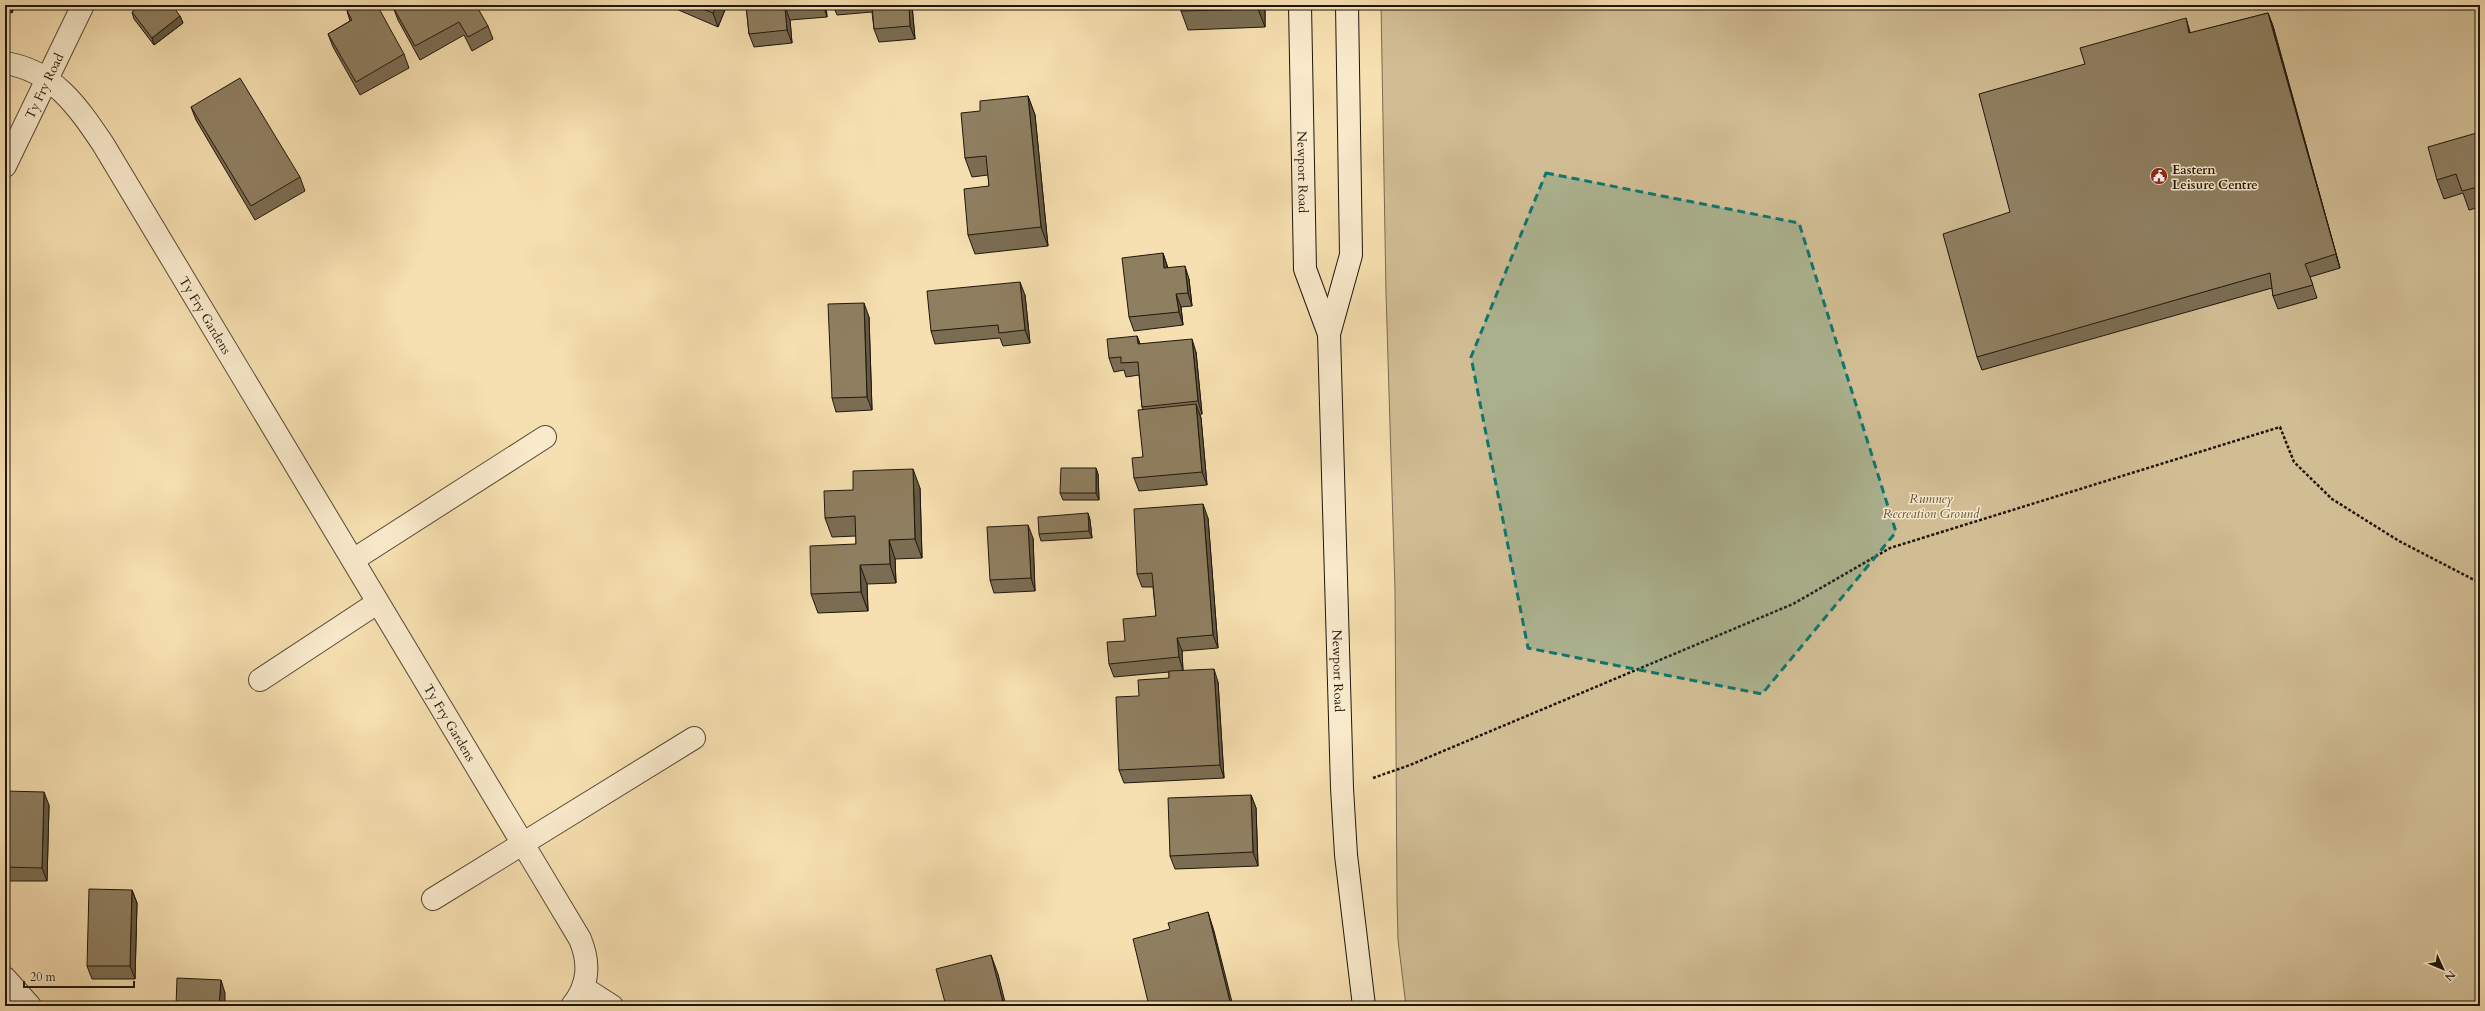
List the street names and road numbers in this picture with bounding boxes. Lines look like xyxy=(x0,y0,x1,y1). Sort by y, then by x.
street label: Ty Fry Road xyxy=(21,50,68,122)
street label: Newport Road xyxy=(1292,131,1312,213)
street label: Ty Fry Gardens xyxy=(175,273,235,358)
street label: Newport Road xyxy=(1327,629,1348,712)
street label: Ty Fry Gardens xyxy=(419,681,479,765)

